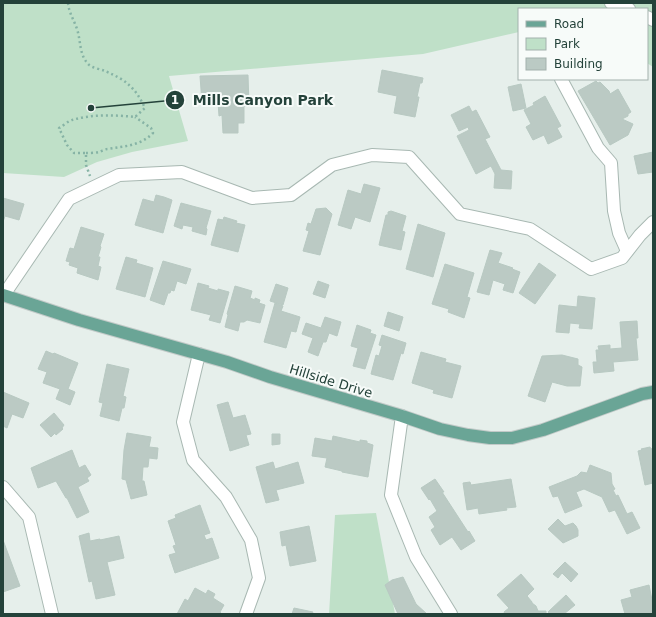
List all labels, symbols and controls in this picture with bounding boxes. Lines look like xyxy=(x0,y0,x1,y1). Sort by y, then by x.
legend xyxy=(518,8,648,80)
text: Road xyxy=(554,17,584,31)
text: Park xyxy=(554,37,580,51)
text: Building xyxy=(554,57,603,71)
callout: Mills Canyon Park xyxy=(165,87,341,113)
text: Mills Canyon Park xyxy=(193,92,334,108)
text: 1 xyxy=(171,93,179,107)
street label: Hillside Drive xyxy=(288,361,374,401)

